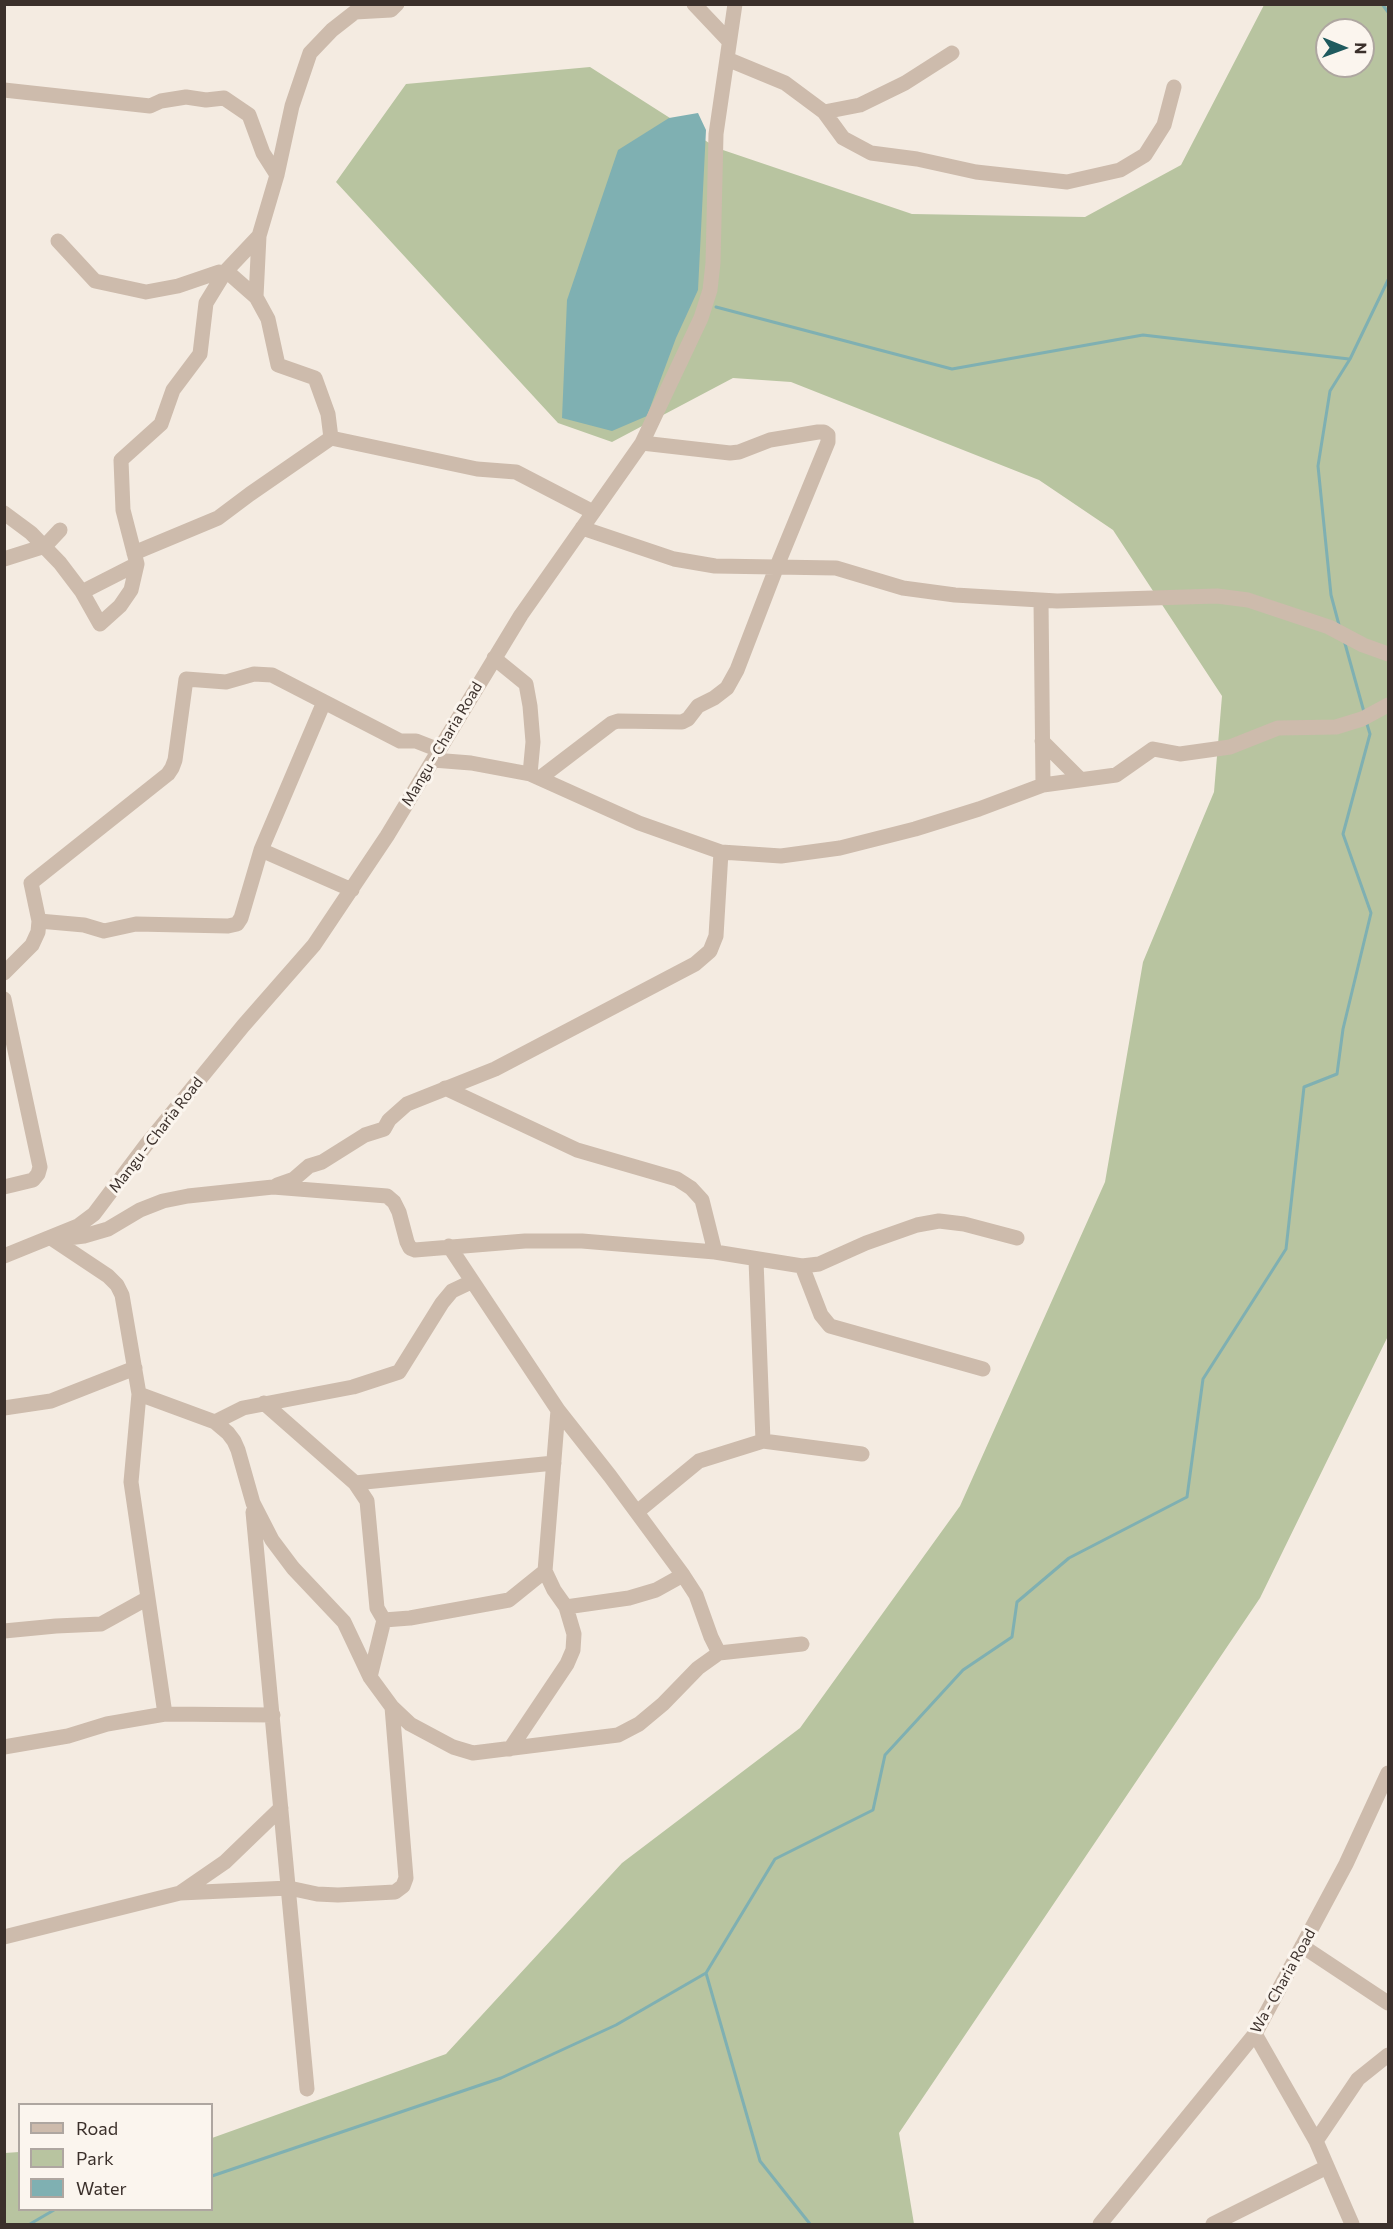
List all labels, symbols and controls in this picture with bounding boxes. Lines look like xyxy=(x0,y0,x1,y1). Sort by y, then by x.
north arrow xyxy=(1315,18,1375,78)
text: N xyxy=(1352,42,1371,54)
street label: Mangu - Charia Road xyxy=(398,679,486,809)
street label: Mangu - Charia Road xyxy=(105,1074,207,1196)
street label: Wa - Charia Road xyxy=(1247,1926,1319,2036)
legend xyxy=(18,2103,213,2211)
text: Road xyxy=(76,2117,118,2139)
text: Park xyxy=(76,2147,114,2169)
text: Water xyxy=(76,2177,127,2199)

